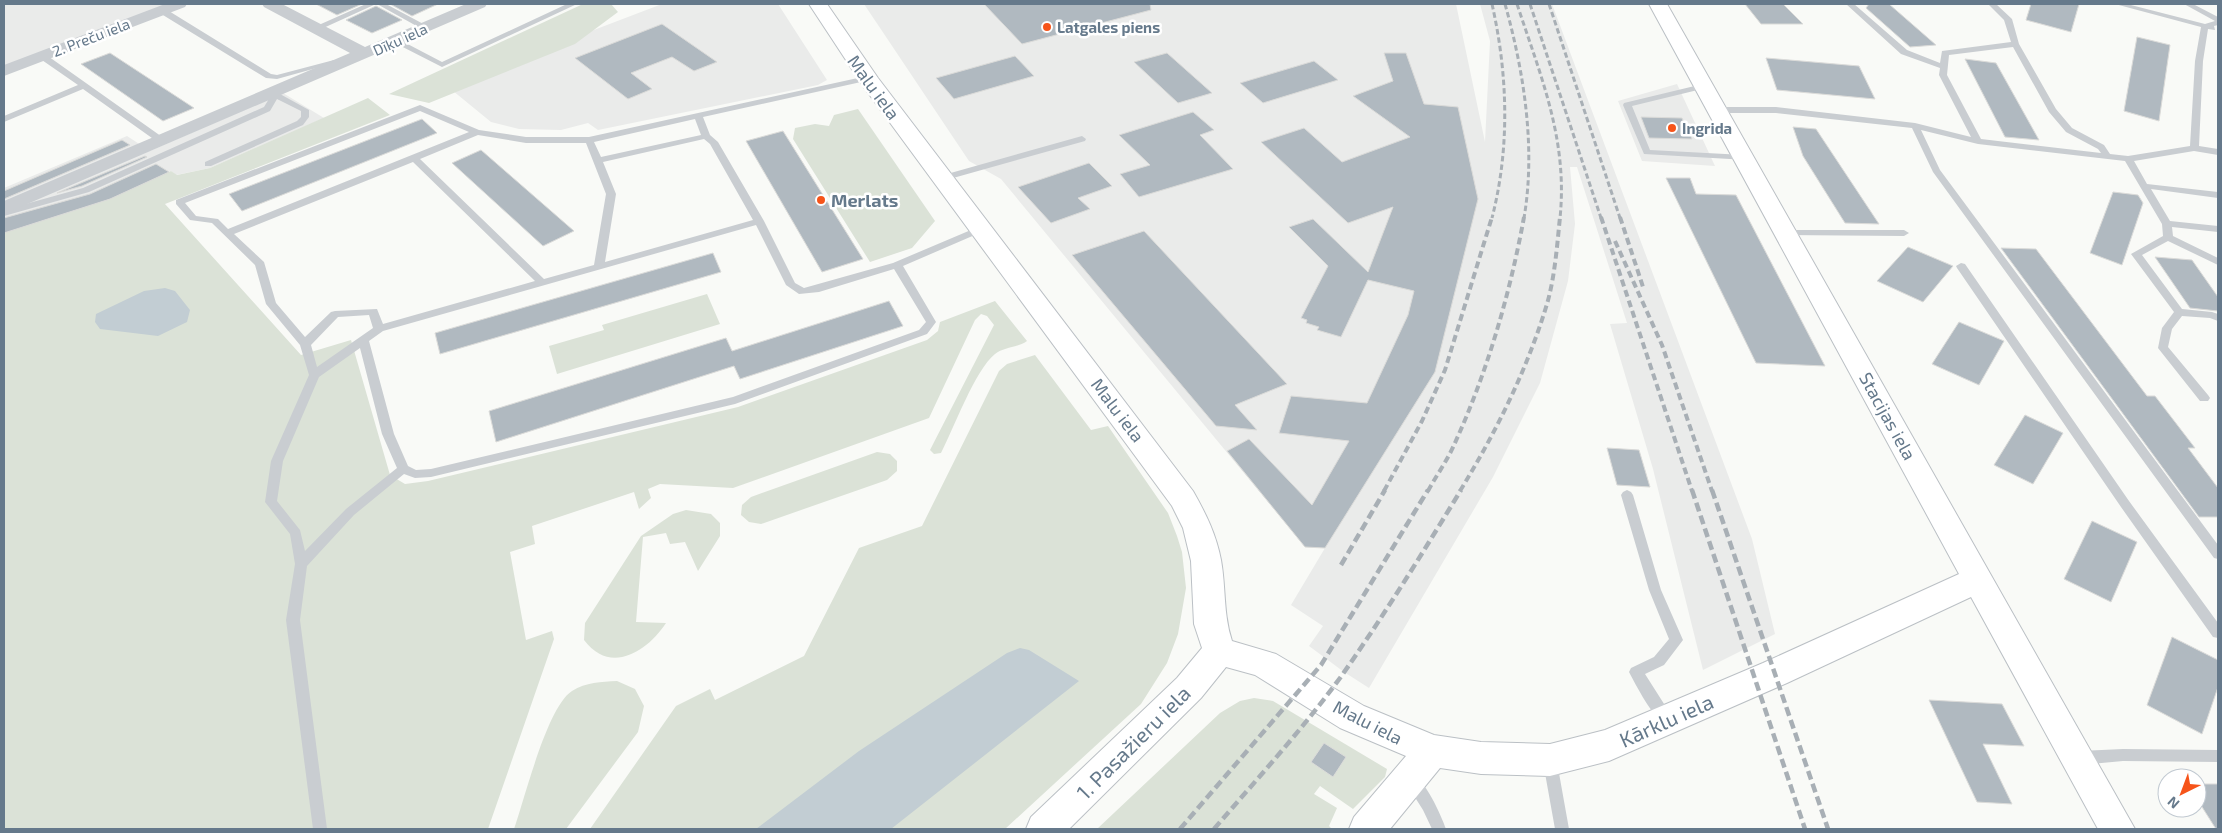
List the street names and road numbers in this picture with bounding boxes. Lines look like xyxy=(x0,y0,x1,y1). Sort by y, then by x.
street label: 2. Preču iela xyxy=(50,14,132,60)
street label: Dīķu iela xyxy=(370,19,431,61)
street label: Malu iela xyxy=(843,50,905,124)
street label: Stacijas iela xyxy=(1855,368,1921,464)
street label: Malu iela xyxy=(1087,374,1149,446)
street label: 1. Pasažieru iela xyxy=(1071,680,1195,804)
street label: Kārklu iela xyxy=(1615,688,1717,752)
street label: Malu iela xyxy=(1330,695,1406,749)

